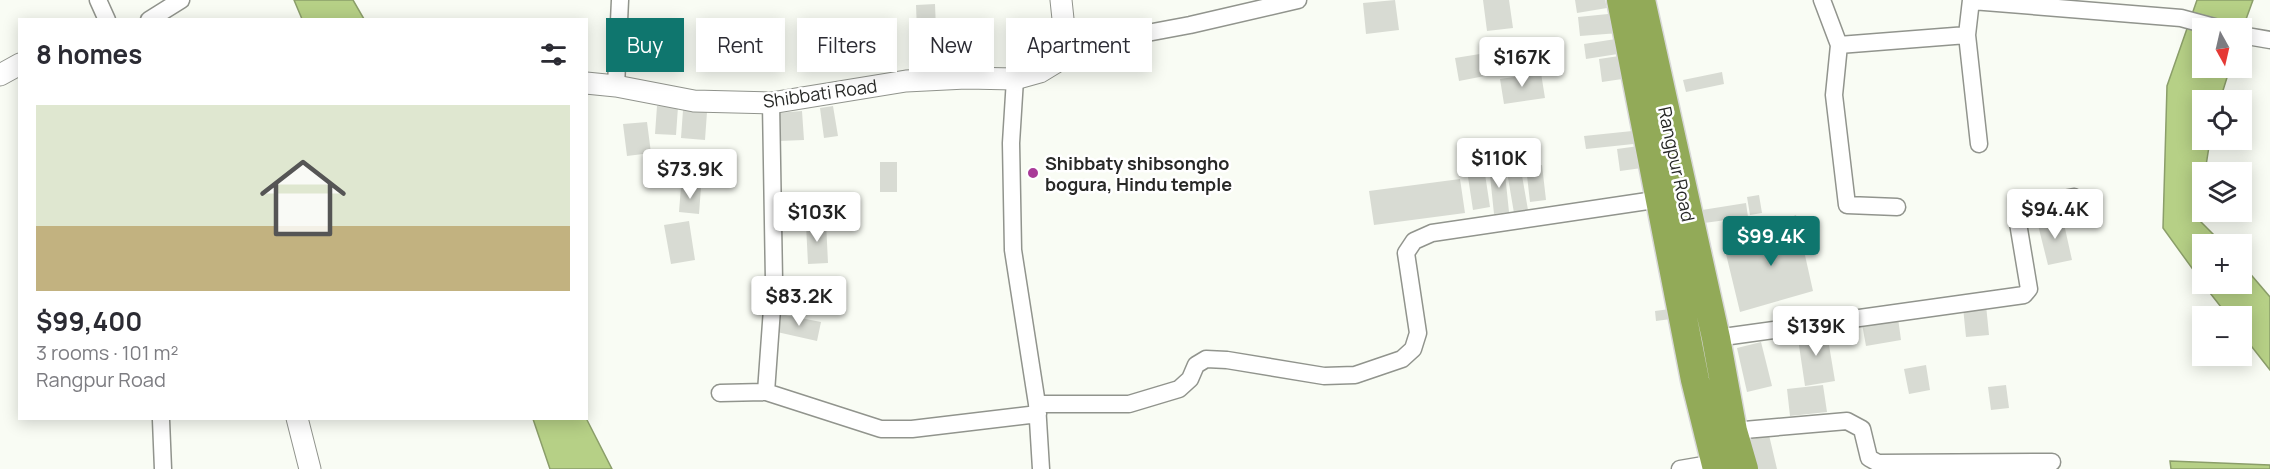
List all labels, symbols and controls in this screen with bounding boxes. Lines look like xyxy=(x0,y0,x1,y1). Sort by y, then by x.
chip: Buy xyxy=(606,18,684,72)
chip: Rent xyxy=(696,18,785,72)
chip: Filters xyxy=(797,18,897,72)
chip: New xyxy=(909,18,994,72)
chip: Apartment xyxy=(1006,18,1152,72)
north arrow xyxy=(2192,18,2252,78)
map controls xyxy=(2192,18,2252,366)
text: 8 homes xyxy=(36,36,142,72)
pin: $167K xyxy=(1480,37,1564,88)
icon: filters xyxy=(537,38,570,71)
text: $167K xyxy=(1493,43,1551,70)
street label: Shibbati Road xyxy=(761,73,879,113)
button: locate xyxy=(2192,90,2252,150)
street label: Rangpur Road xyxy=(1653,104,1701,224)
pin: $110K xyxy=(1457,138,1541,189)
icon: home xyxy=(249,144,357,252)
text: $110K xyxy=(1471,144,1527,171)
pin: $73.9K xyxy=(641,149,739,200)
place label: Shibbaty shibsongho bogura, Hindu temple xyxy=(1045,151,1232,196)
text: $73.9K xyxy=(657,155,723,182)
button: layers xyxy=(2192,162,2252,222)
marker: Shibbaty shibsongho bogura, Hindu temple xyxy=(1026,166,1040,180)
pin: $94.4K xyxy=(2006,189,2104,240)
pin: $103K xyxy=(775,192,859,243)
text: $94.4K xyxy=(2021,195,2089,222)
text: $103K xyxy=(787,198,847,225)
pin: $99.4K xyxy=(1722,216,1820,267)
text: $99.4K xyxy=(1737,222,1805,249)
button: + xyxy=(2192,234,2252,294)
pin: $83.2K xyxy=(750,276,848,327)
text: $83.2K xyxy=(765,282,833,309)
text: $99,400 xyxy=(36,303,142,339)
pin: $139K xyxy=(1774,306,1858,357)
button: − xyxy=(2192,306,2252,366)
text: $139K xyxy=(1787,312,1845,339)
text: 3 rooms · 101 m² xyxy=(36,339,178,366)
text: Rangpur Road xyxy=(36,366,166,393)

